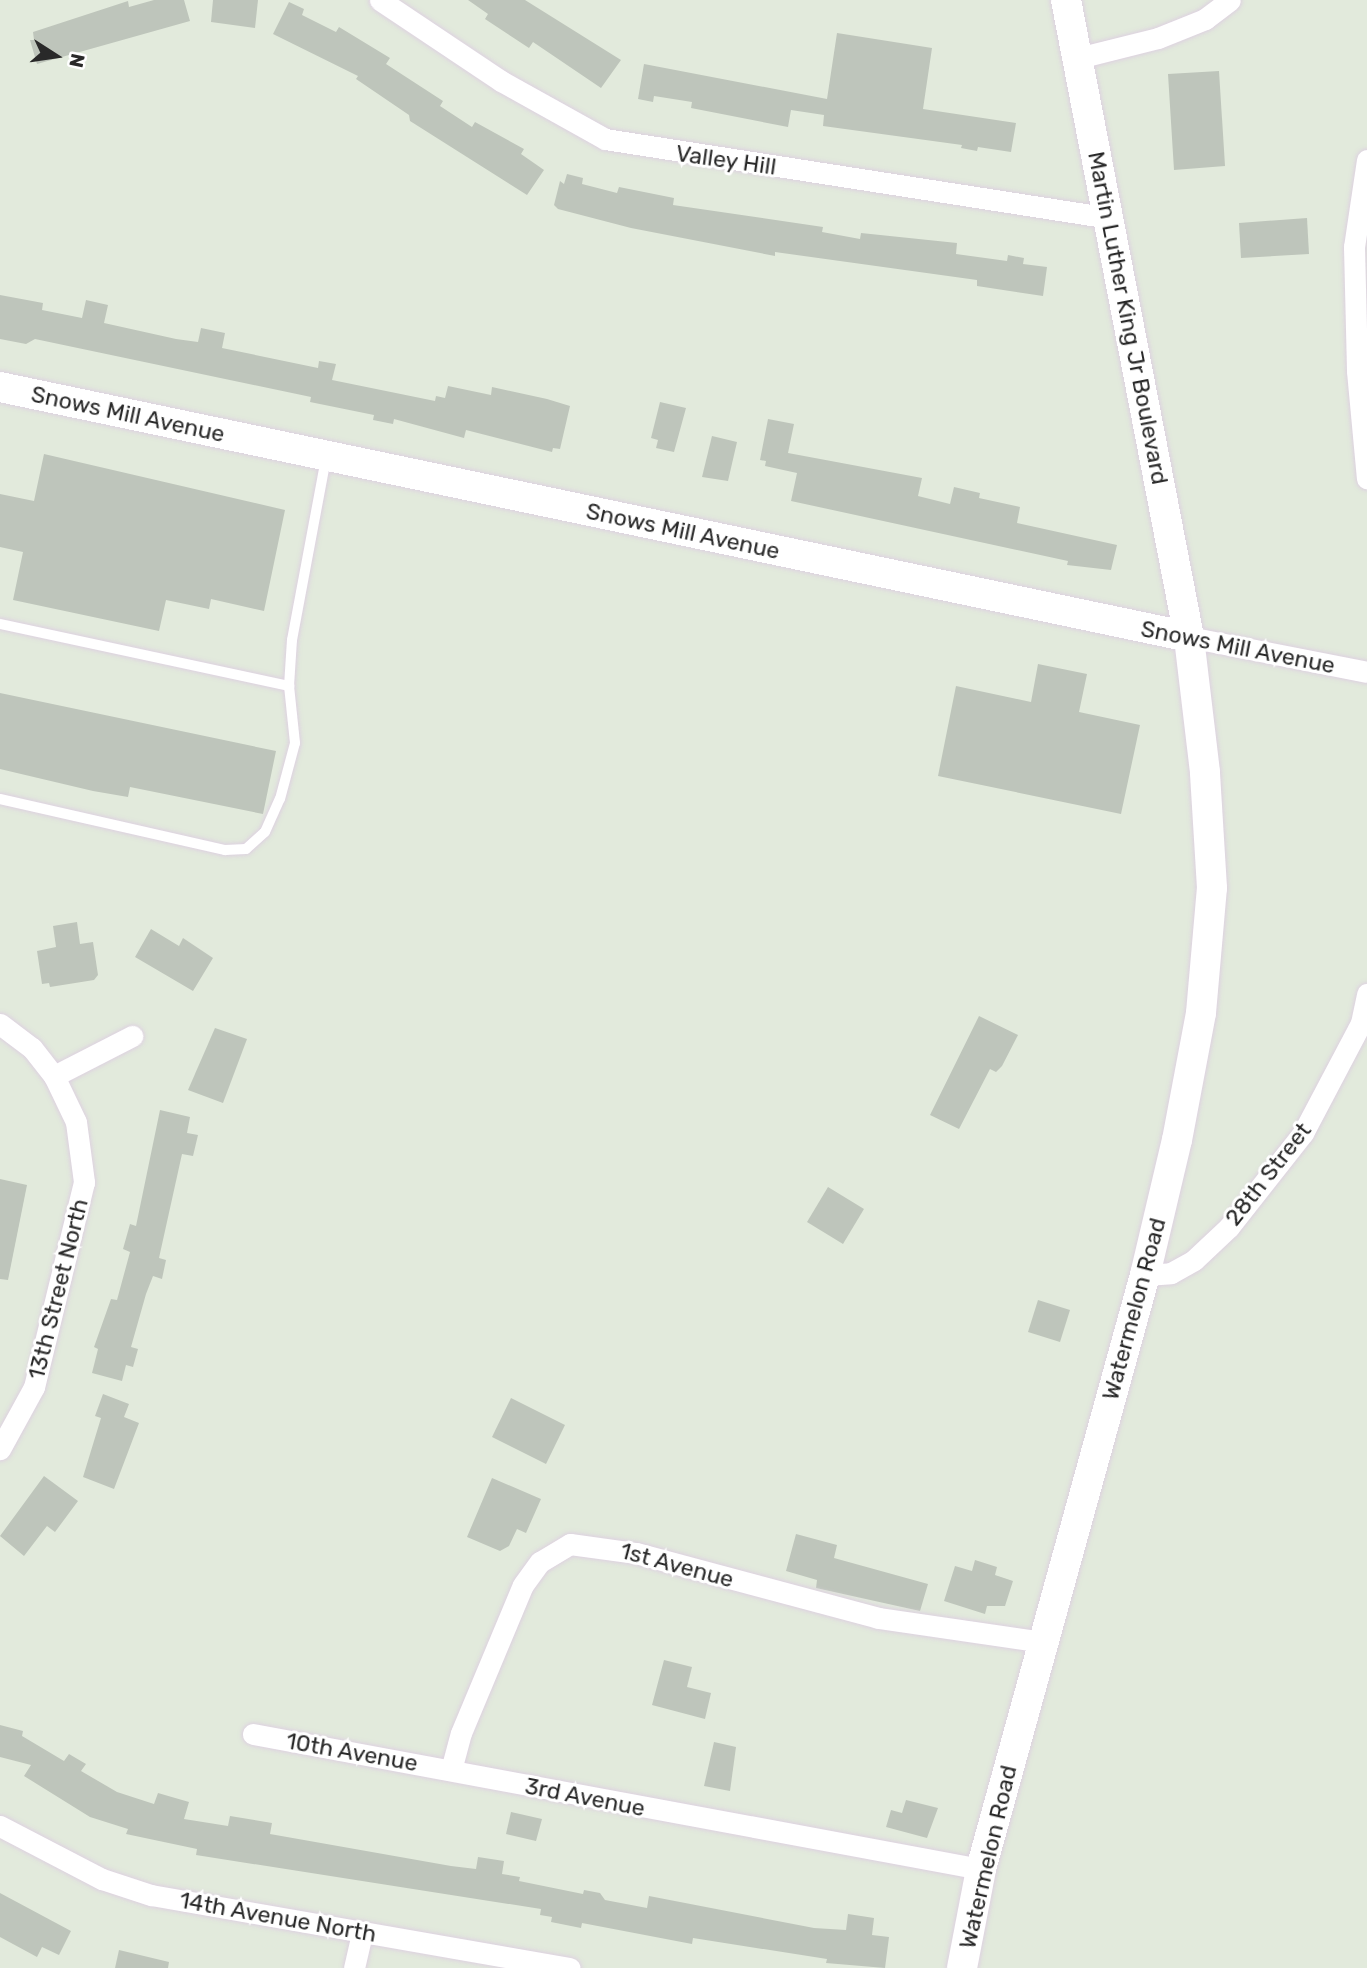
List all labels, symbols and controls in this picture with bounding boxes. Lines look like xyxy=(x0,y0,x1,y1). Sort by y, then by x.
north arrow xyxy=(21,21,91,91)
text: N xyxy=(64,51,90,70)
street label: Valley Hill xyxy=(674,139,778,181)
street label: Martin Luther King Jr Boulevard xyxy=(1082,149,1174,487)
street label: Snows Mill Avenue xyxy=(28,380,228,448)
street label: Snows Mill Avenue xyxy=(583,497,783,565)
street label: Snows Mill Avenue xyxy=(1138,615,1338,679)
street label: 28th Street xyxy=(1219,1117,1317,1231)
street label: 13th Street North xyxy=(22,1196,94,1382)
street label: Watermelon Road xyxy=(1096,1215,1172,1403)
street label: 1st Avenue xyxy=(617,1537,737,1593)
street label: 10th Avenue xyxy=(284,1727,420,1777)
street label: Watermelon Road xyxy=(953,1763,1023,1951)
street label: 3rd Avenue xyxy=(522,1772,648,1822)
street label: 14th Avenue North xyxy=(177,1886,379,1948)

